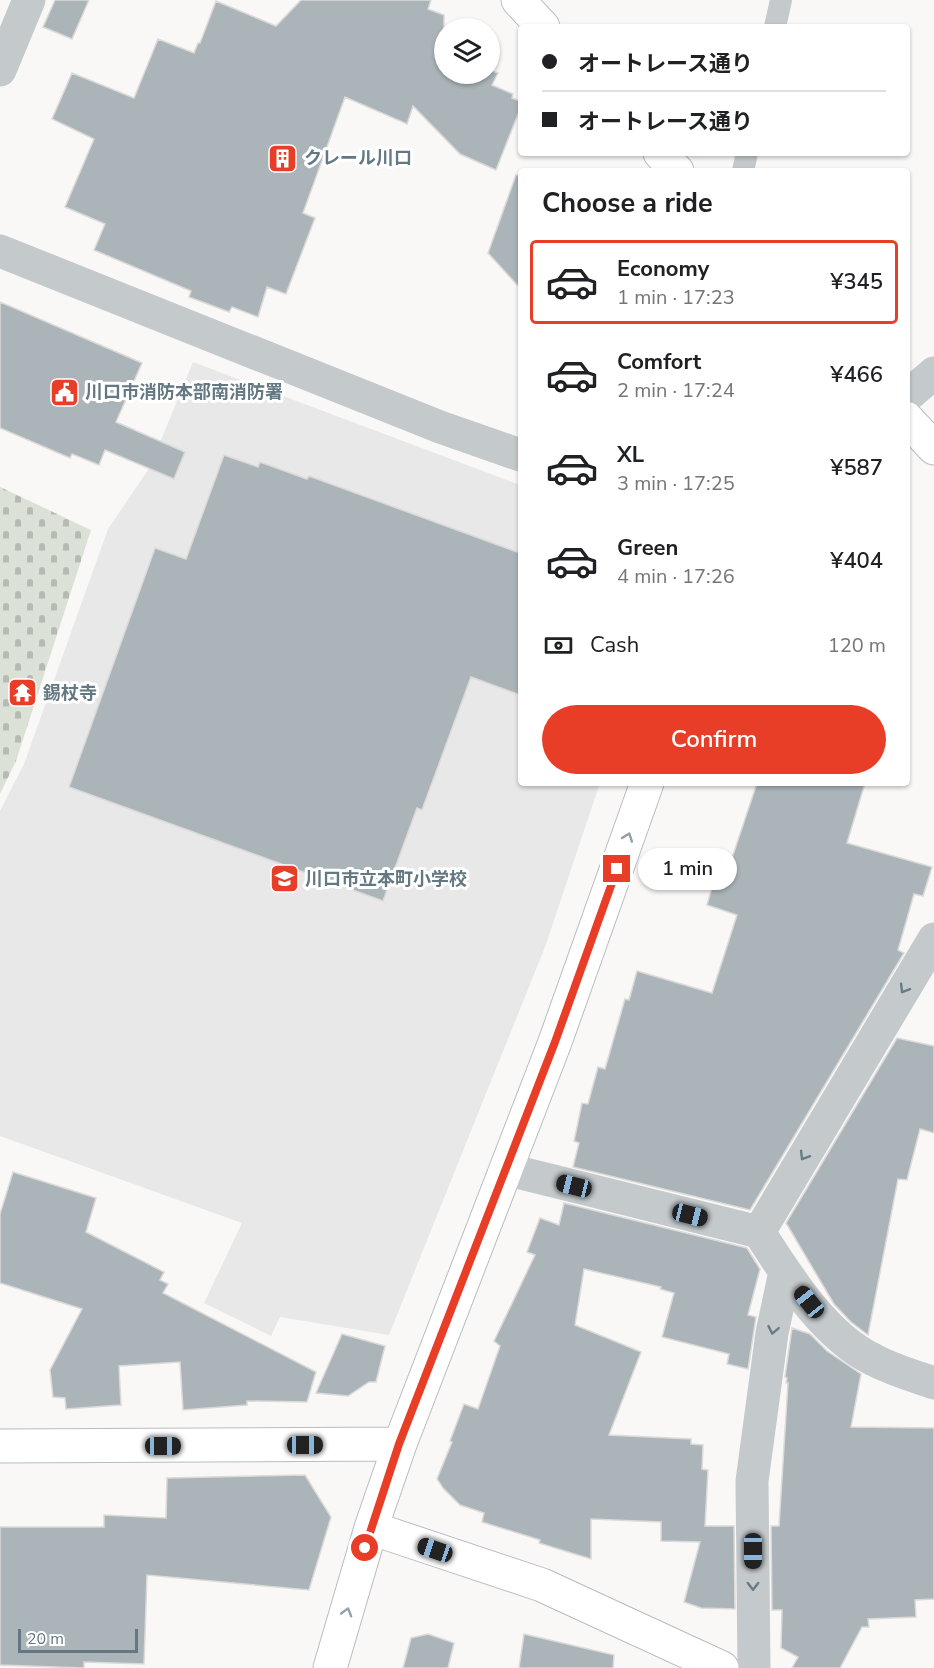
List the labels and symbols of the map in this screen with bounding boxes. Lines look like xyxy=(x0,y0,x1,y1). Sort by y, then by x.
building icon: クレール川口 xyxy=(267,142,299,174)
place label: クレール川口 xyxy=(304,146,412,170)
public building icon: 川口市消防本部南消防署 xyxy=(48,376,80,408)
place label: 川口市消防本部南消防署 xyxy=(85,380,283,404)
temple icon: 錫杖寺 xyxy=(6,677,38,709)
place label: 錫杖寺 xyxy=(42,681,97,705)
one-way arrow xyxy=(621,832,634,843)
callout: 1 min xyxy=(638,848,737,890)
route end xyxy=(603,855,630,882)
school or university icon: 川口市立本町小学校 xyxy=(268,863,300,895)
place label: 川口市立本町小学校 xyxy=(305,867,467,891)
one-way arrow xyxy=(900,983,911,993)
one-way arrow xyxy=(800,1150,811,1160)
car xyxy=(554,1173,594,1199)
car xyxy=(670,1202,710,1228)
car xyxy=(791,1282,827,1322)
one-way arrow xyxy=(767,1324,780,1334)
car xyxy=(287,1436,323,1454)
car xyxy=(145,1437,181,1455)
car xyxy=(744,1533,762,1569)
route start xyxy=(351,1534,378,1561)
car xyxy=(415,1536,455,1564)
one-way arrow xyxy=(747,1582,759,1591)
one-way arrow xyxy=(340,1607,352,1618)
scale bar xyxy=(18,1626,138,1654)

